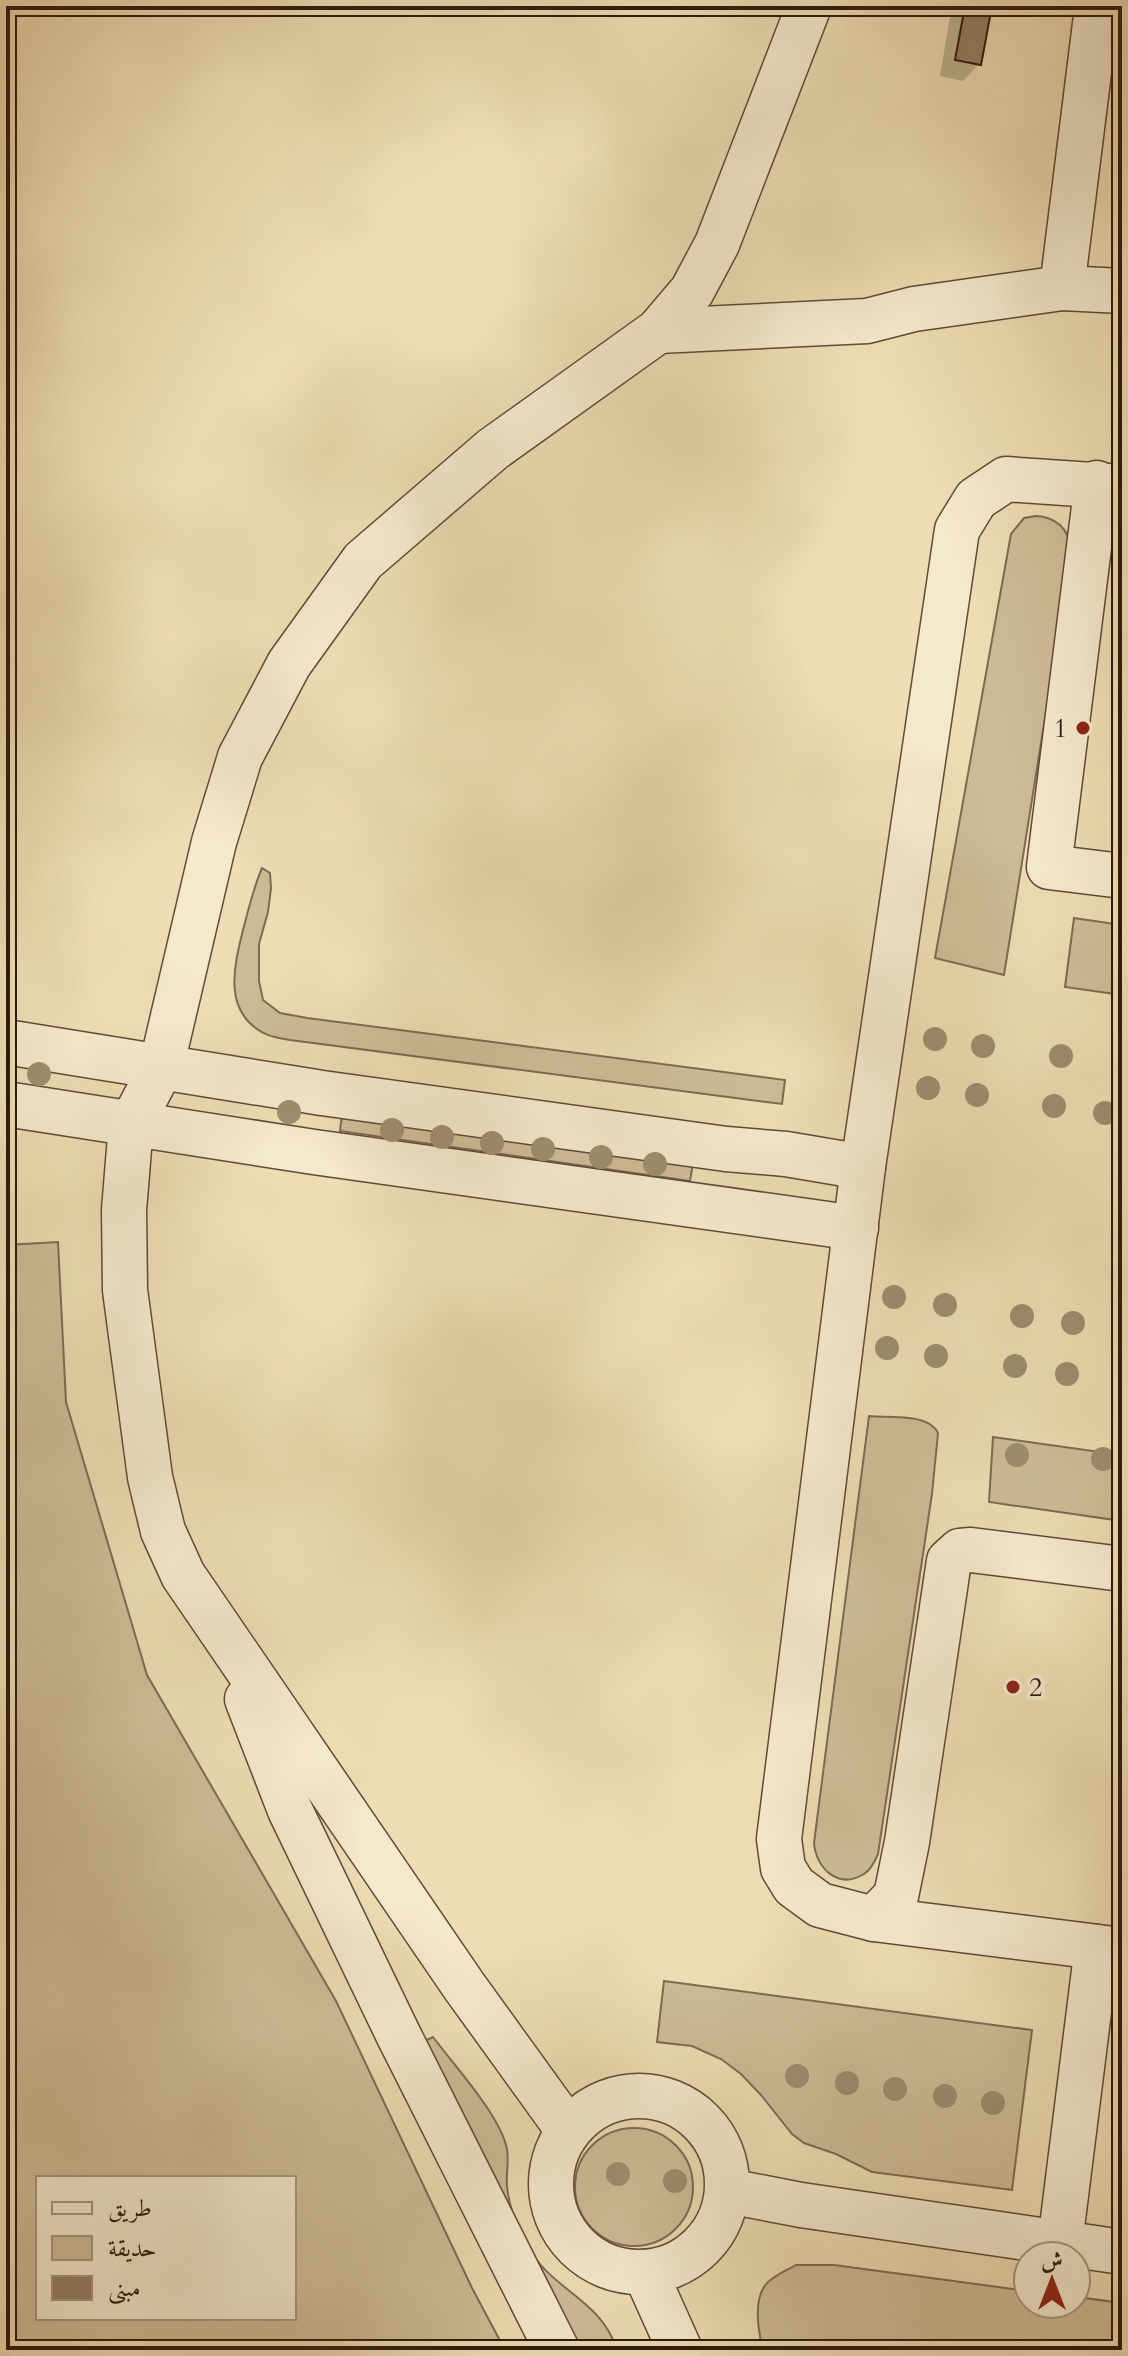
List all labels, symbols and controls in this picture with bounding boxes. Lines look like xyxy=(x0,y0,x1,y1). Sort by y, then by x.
place label: 1 xyxy=(1054,711,1067,746)
marker: 1 xyxy=(1074,719,1092,737)
place label: 2 xyxy=(1029,1670,1042,1705)
marker: 2 xyxy=(1004,1678,1022,1696)
legend xyxy=(36,2176,296,2320)
text: طريق xyxy=(108,2192,152,2225)
text: حديقة xyxy=(108,2232,157,2265)
north arrow xyxy=(1012,2240,1092,2320)
text: ش xyxy=(1041,2246,1063,2276)
text: مبنى xyxy=(108,2272,141,2305)

